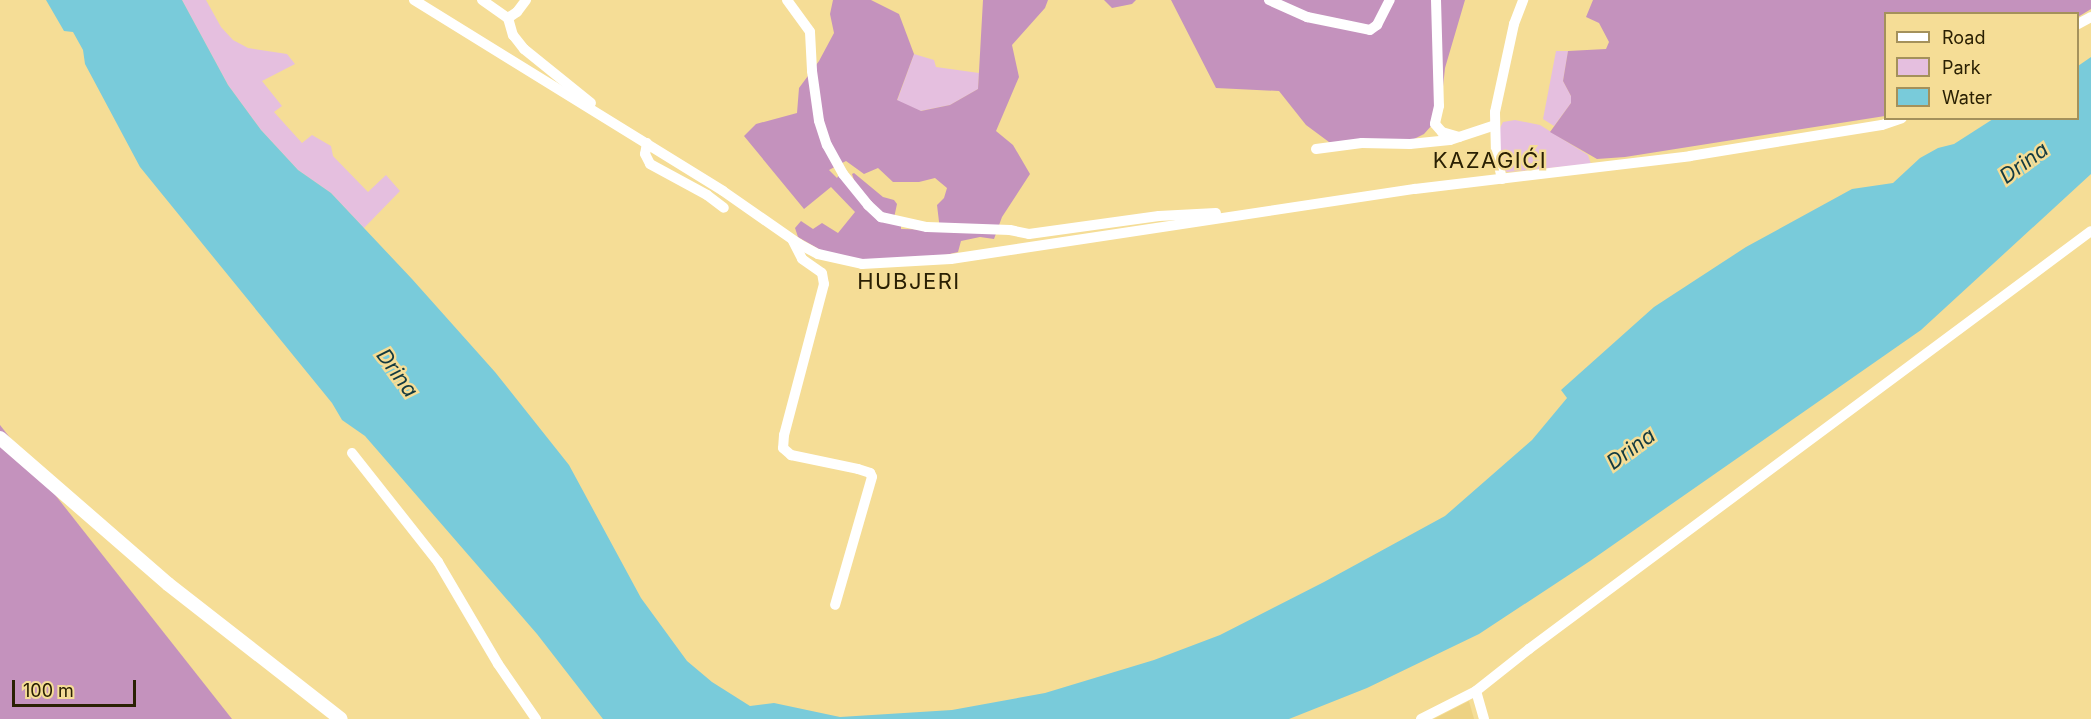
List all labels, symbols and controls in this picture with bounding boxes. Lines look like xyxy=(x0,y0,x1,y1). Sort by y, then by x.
legend xyxy=(1884,12,2079,120)
text: Road xyxy=(1942,27,1985,48)
text: Park xyxy=(1942,57,1981,78)
text: Water xyxy=(1942,87,1992,108)
water label: Drina xyxy=(1995,137,2053,189)
district label: KAZAGIĆI xyxy=(1433,148,1547,174)
district label: HUBJERI xyxy=(857,269,961,295)
water label: Drina xyxy=(371,344,423,402)
water label: Drina xyxy=(1602,423,1660,475)
scale bar xyxy=(15,668,140,706)
text: 100 m xyxy=(23,680,74,701)

